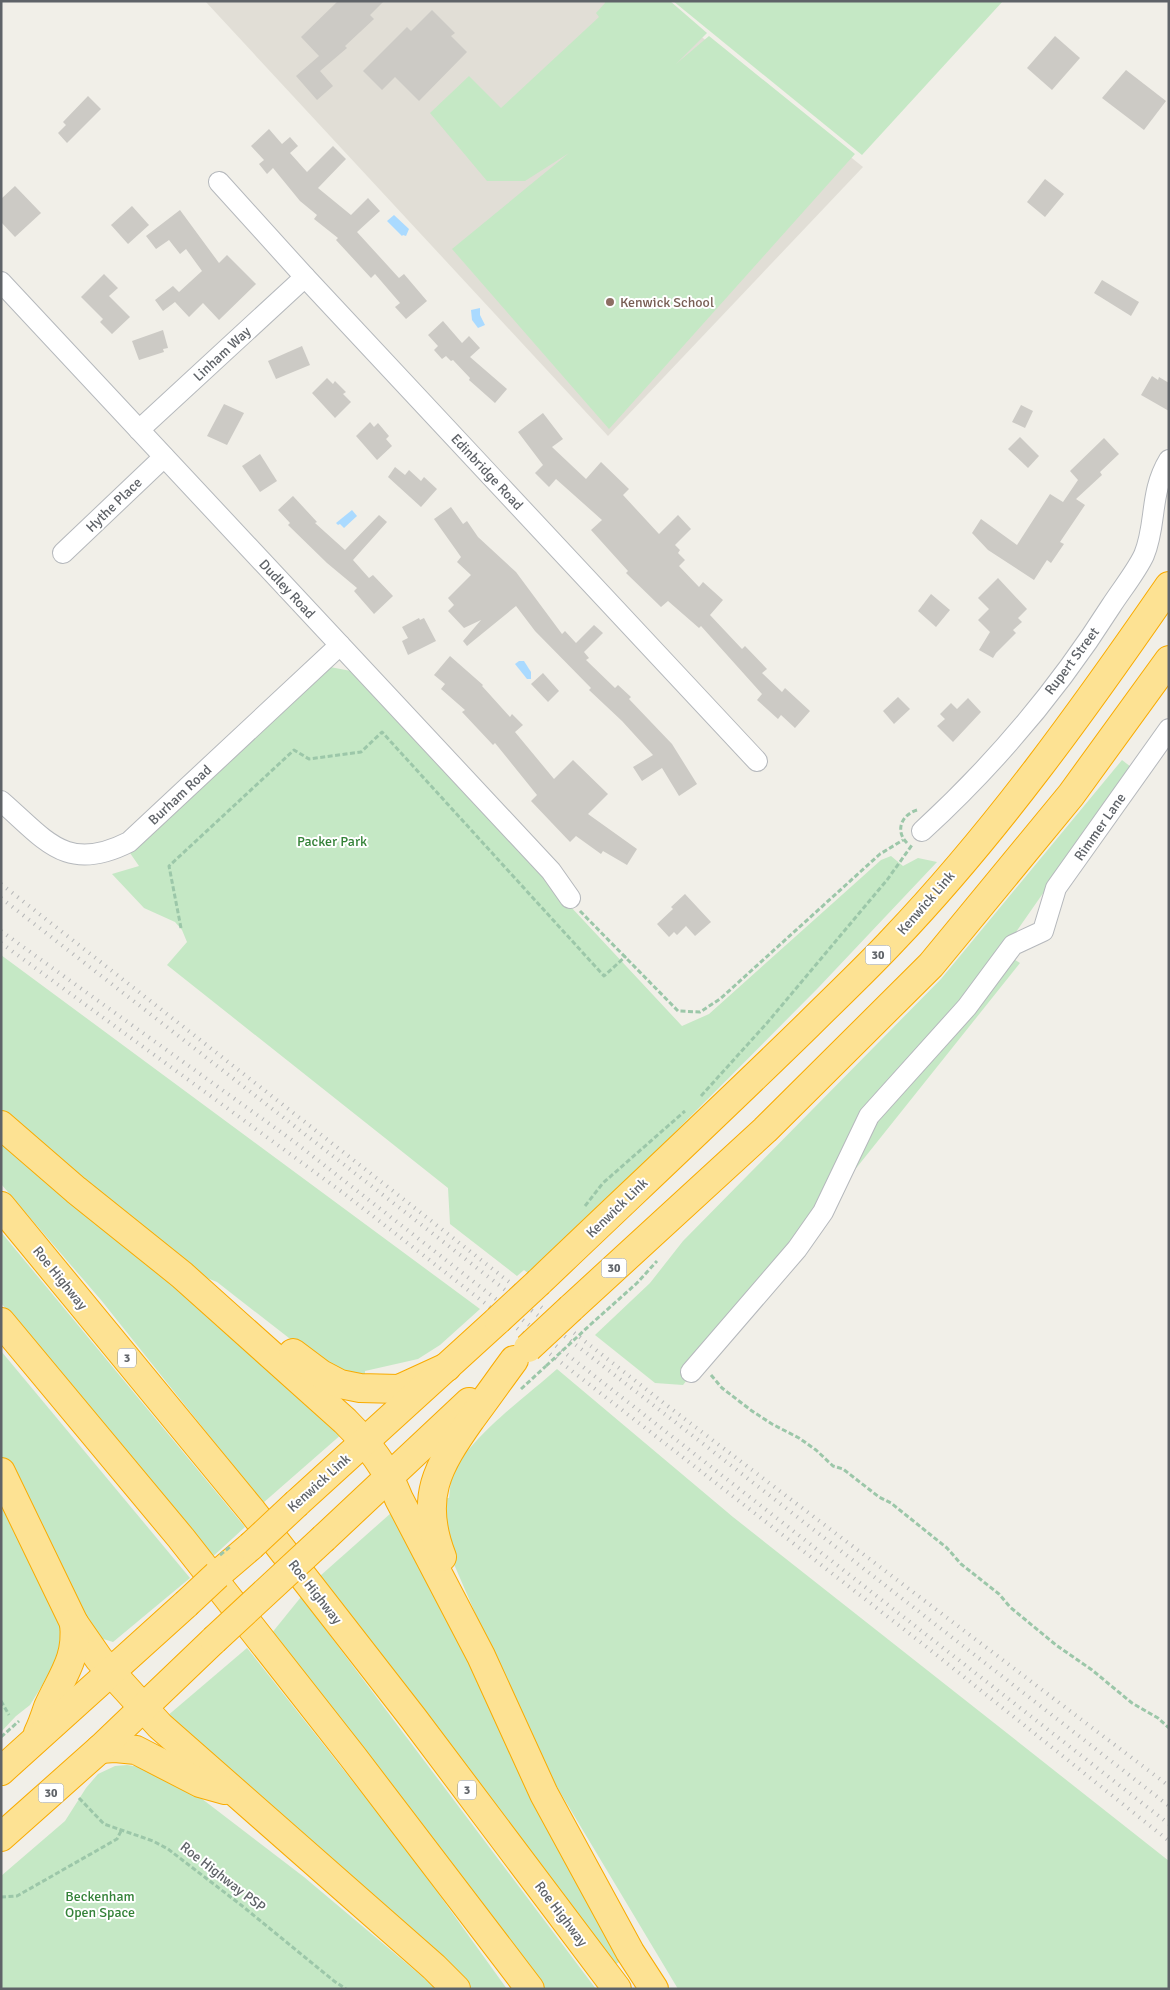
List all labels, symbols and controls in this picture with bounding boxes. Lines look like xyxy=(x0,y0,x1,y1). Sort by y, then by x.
place label: Kenwick School xyxy=(620,294,714,311)
marker: Kenwick School xyxy=(604,296,616,308)
street label: Linham Way xyxy=(190,323,255,385)
street label: Edinbridge Road xyxy=(447,430,527,514)
street label: Hythe Place xyxy=(82,474,146,536)
street label: Dudley Road xyxy=(255,556,319,622)
street label: Rupert Street xyxy=(1041,624,1103,698)
street label: Burham Road xyxy=(145,761,215,829)
street label: Rimmer Lane xyxy=(1070,790,1130,864)
park label: Packer Park xyxy=(297,833,367,850)
street label: Kenwick Link xyxy=(894,868,958,938)
road number: 30 xyxy=(866,946,890,964)
street label: Kenwick Link xyxy=(583,1175,651,1241)
street label: Roe Highway xyxy=(29,1243,91,1314)
road number: 30 xyxy=(602,1258,626,1278)
road number: 3 xyxy=(118,1349,136,1368)
street label: Kenwick Link xyxy=(284,1450,354,1516)
street label: Roe Highway xyxy=(285,1556,346,1628)
road number: 3 xyxy=(458,1780,476,1800)
road number: 30 xyxy=(38,1784,64,1802)
street label: Roe Highway PSP xyxy=(177,1838,269,1916)
street label: Roe Highway xyxy=(531,1878,591,1950)
park label: Beckenham Open Space xyxy=(65,1888,135,1921)

